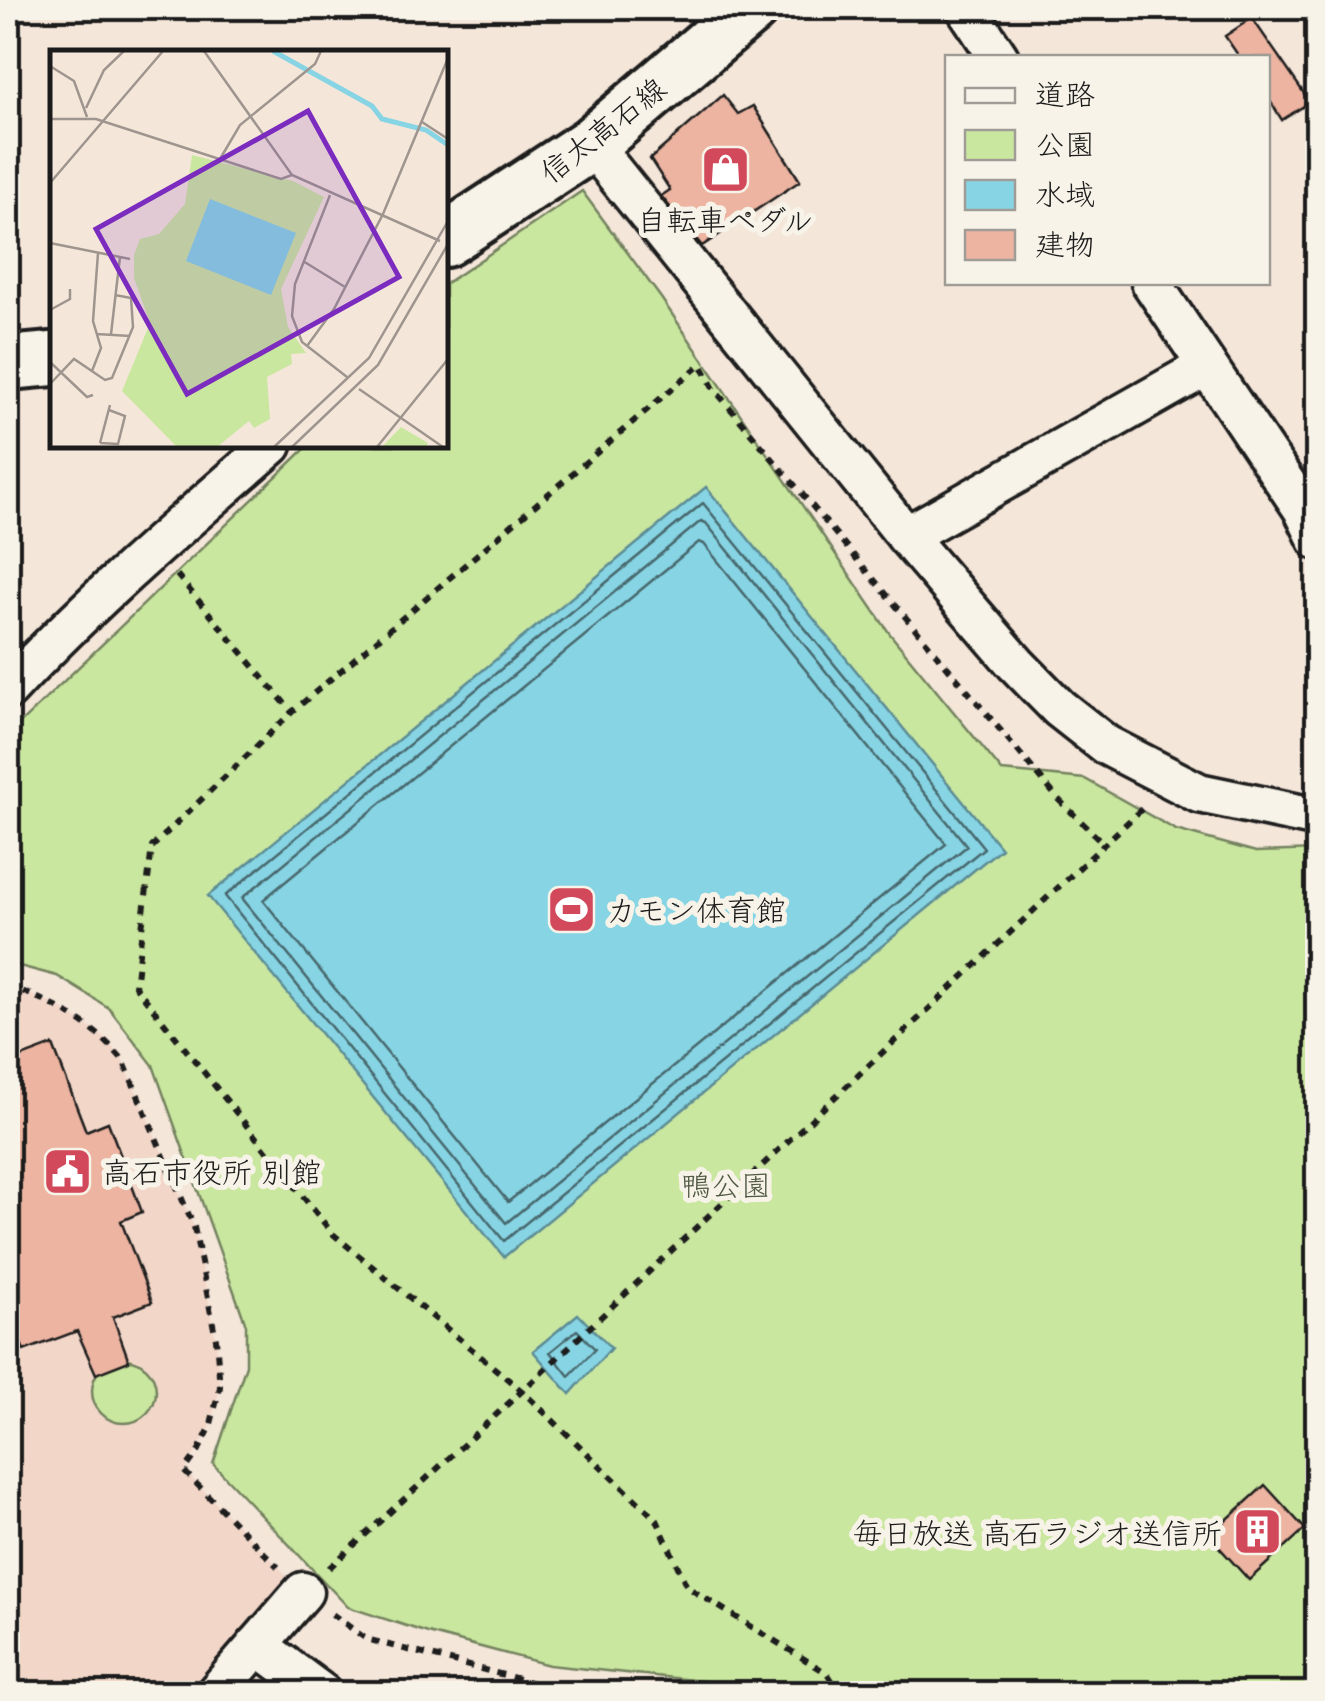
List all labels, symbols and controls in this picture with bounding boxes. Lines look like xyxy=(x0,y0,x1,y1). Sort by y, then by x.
inset map xyxy=(50,50,448,448)
legend xyxy=(945,55,1270,285)
street label: 信太高石線 xyxy=(531,67,673,191)
text: 道路 xyxy=(1035,73,1095,113)
text: 公園 xyxy=(1035,123,1095,163)
shop icon: 自転車ペダル xyxy=(699,144,751,196)
text: 水域 xyxy=(1035,173,1095,213)
place label: 自転車ペダル xyxy=(637,199,814,239)
text: 建物 xyxy=(1035,223,1095,263)
sports icon: カモン体育館 xyxy=(545,883,597,935)
place label: カモン体育館 xyxy=(606,889,786,929)
public building icon: 高石市役所 別館 xyxy=(41,1145,93,1197)
place label: 高石市役所 別館 xyxy=(102,1151,322,1191)
park label: 鴨公園 xyxy=(681,1164,771,1204)
building icon: 毎日放送 高石ラジオ送信所 xyxy=(1231,1506,1283,1558)
place label: 毎日放送 高石ラジオ送信所 xyxy=(852,1512,1222,1552)

